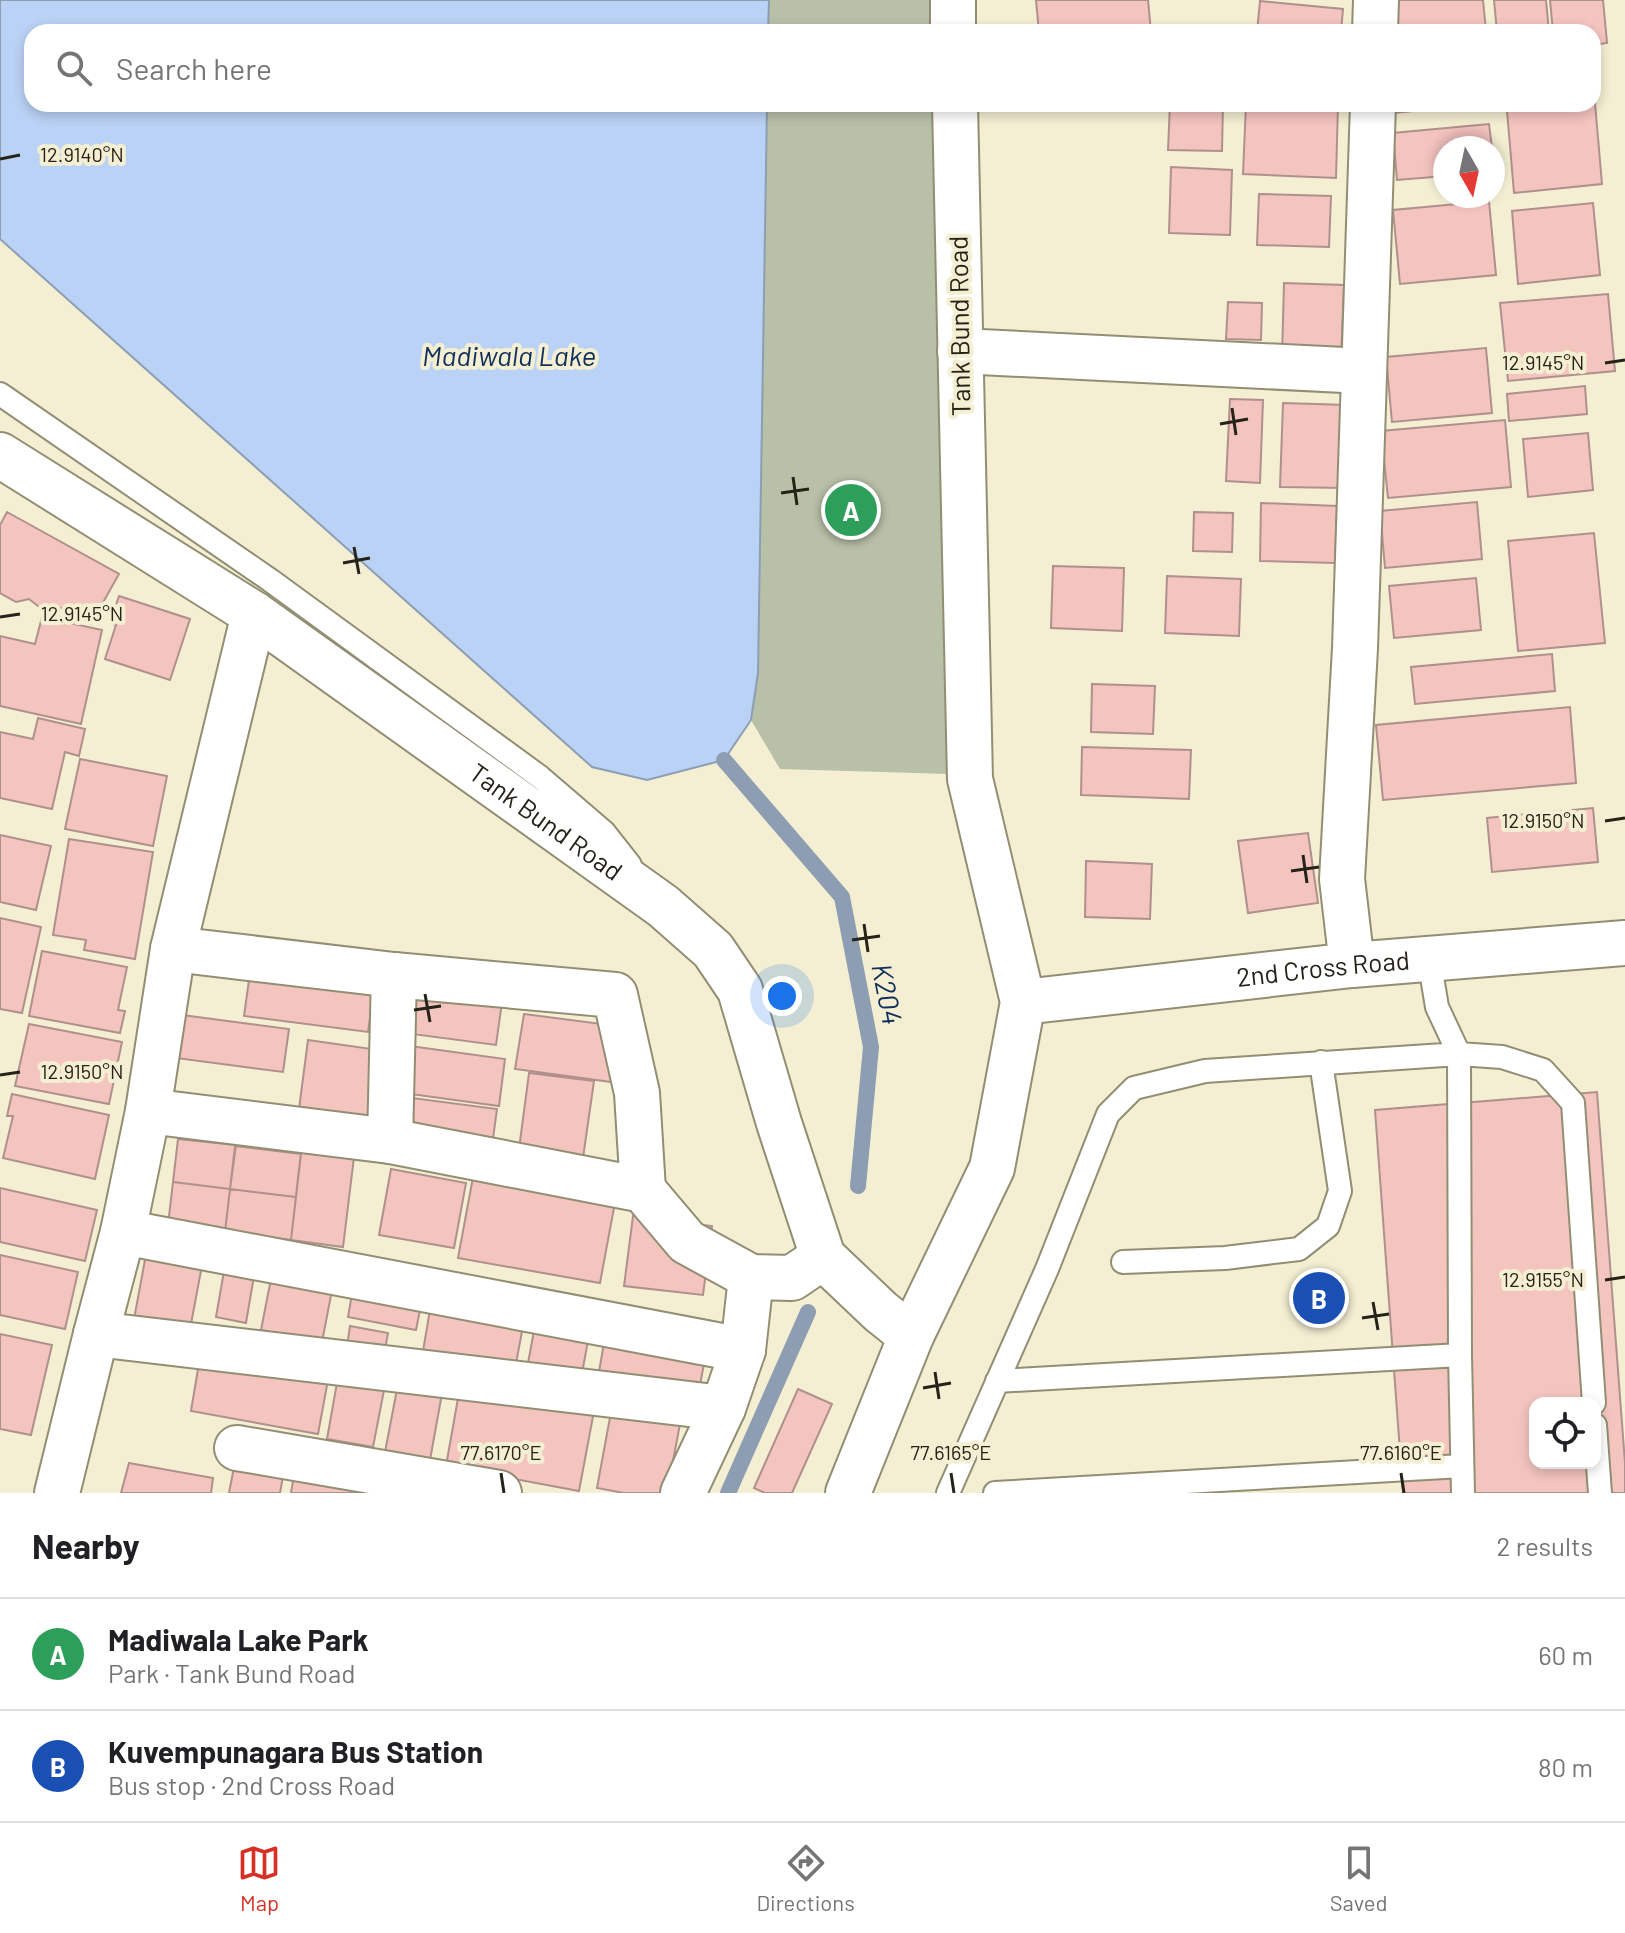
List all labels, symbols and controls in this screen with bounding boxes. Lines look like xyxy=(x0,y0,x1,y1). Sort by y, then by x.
search box xyxy=(24,24,1601,112)
icon: search xyxy=(52,46,96,90)
text: Search here xyxy=(116,50,272,86)
north arrow xyxy=(1433,136,1505,208)
text: 12.9140°N xyxy=(40,142,124,166)
street label: Tank Bund Road xyxy=(941,236,976,417)
water label: Madiwala Lake xyxy=(422,338,596,372)
text: 12.9145°N xyxy=(1502,350,1584,374)
pin: A xyxy=(825,480,877,540)
text: 12.9145°N xyxy=(41,601,123,625)
street label: Tank Bund Road xyxy=(464,756,629,886)
text: 12.9150°N xyxy=(1501,808,1585,832)
street label: 2nd Cross Road xyxy=(1235,943,1411,992)
water label: K204 xyxy=(865,960,911,1027)
your location xyxy=(762,976,802,1016)
text: 12.9150°N xyxy=(40,1059,124,1083)
text: 12.9155°N xyxy=(1502,1267,1584,1291)
pin: B xyxy=(1293,1268,1345,1328)
map controls xyxy=(1529,1397,1601,1469)
button: locate xyxy=(1529,1397,1601,1469)
text: 77.6170°E xyxy=(461,1440,542,1464)
text: 77.6165°E xyxy=(911,1440,991,1464)
text: 77.6160°E xyxy=(1360,1440,1442,1464)
text: Nearby xyxy=(32,1525,140,1566)
text: 2 results xyxy=(1497,1530,1593,1561)
text: Madiwala Lake Park xyxy=(108,1621,369,1657)
text: A xyxy=(49,1639,67,1670)
text: 60 m xyxy=(1538,1639,1593,1670)
text: Park · Tank Bund Road xyxy=(108,1657,355,1688)
text: Kuvempunagara Bus Station xyxy=(108,1733,483,1769)
text: B xyxy=(50,1751,66,1782)
text: 80 m xyxy=(1538,1751,1593,1782)
text: Bus stop · 2nd Cross Road xyxy=(108,1769,395,1800)
tab: Map xyxy=(237,1841,281,1915)
tab: Directions xyxy=(756,1841,855,1915)
tab: Saved xyxy=(1330,1841,1387,1915)

